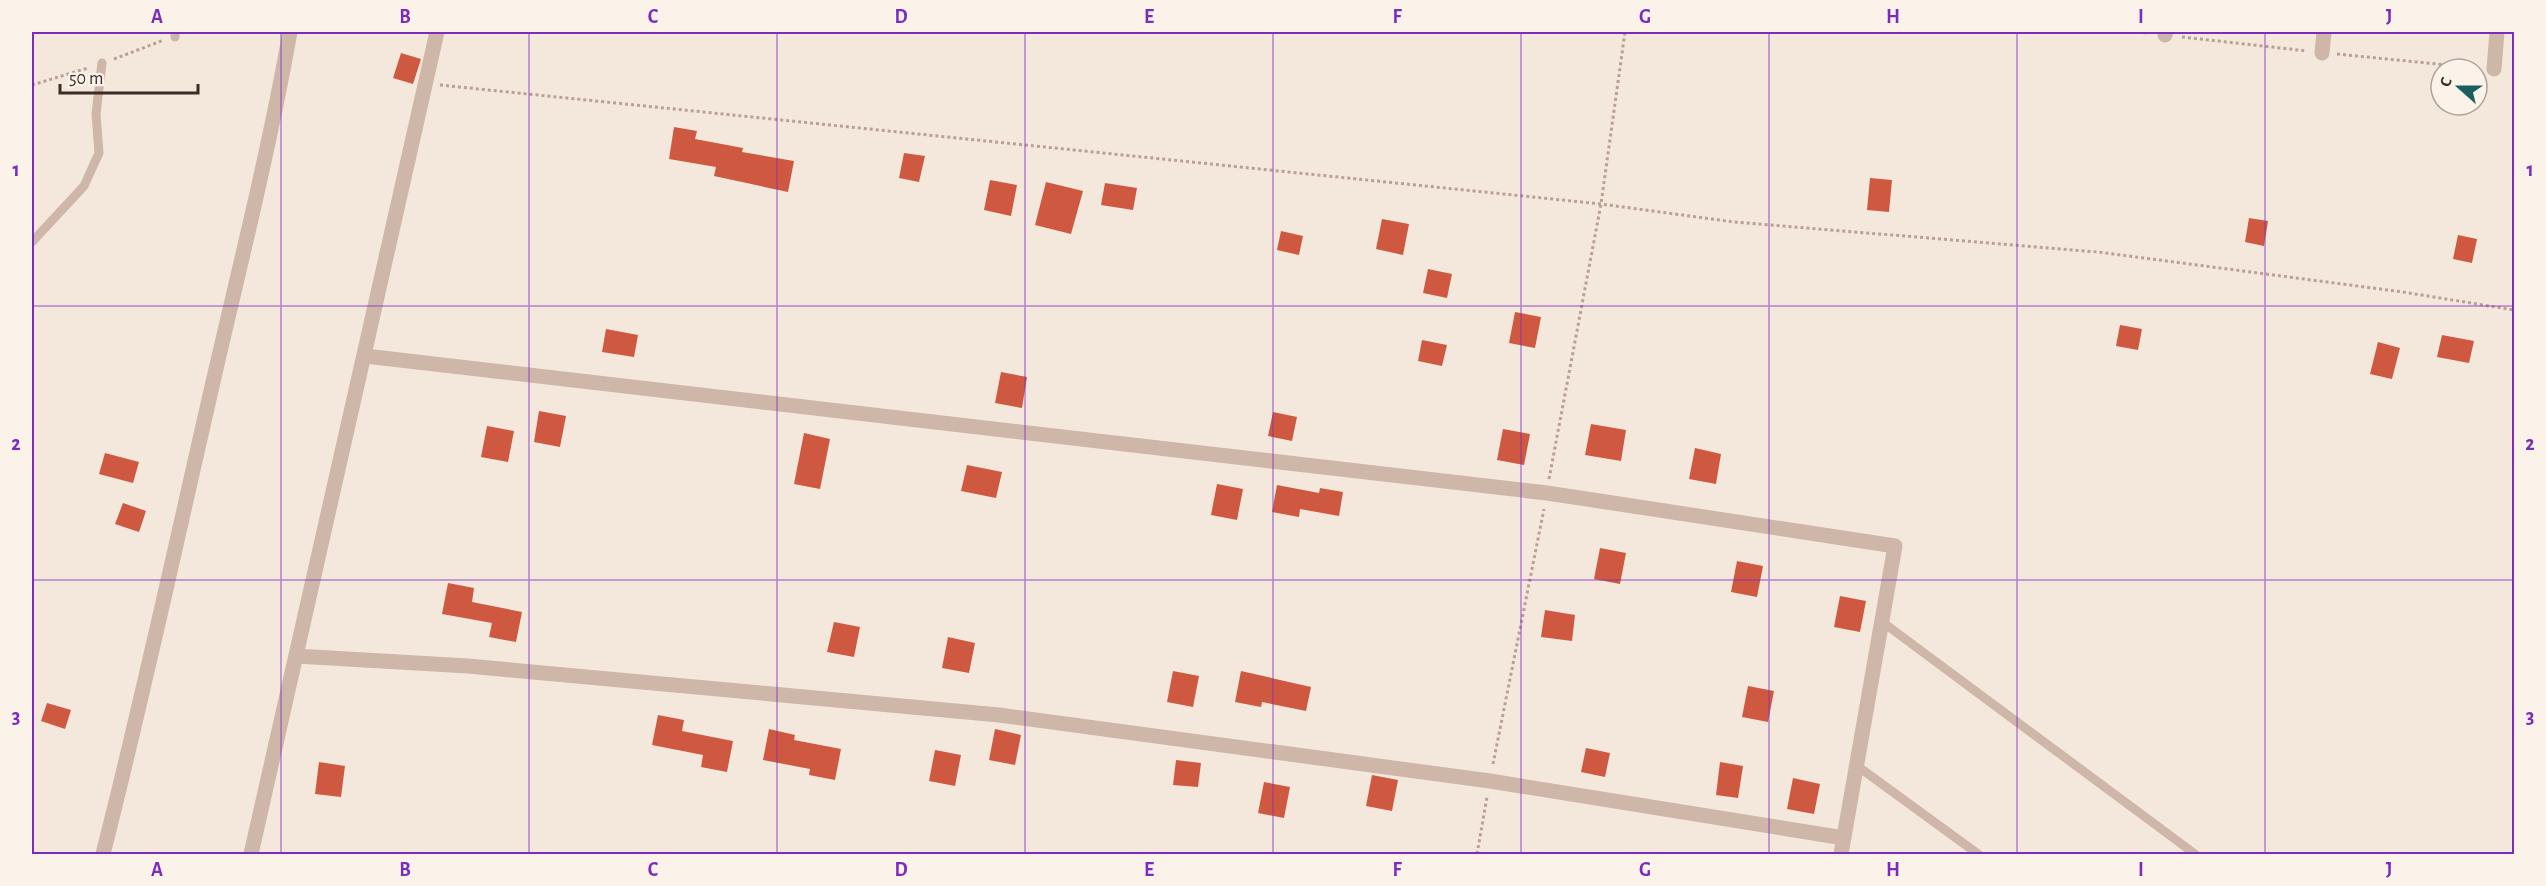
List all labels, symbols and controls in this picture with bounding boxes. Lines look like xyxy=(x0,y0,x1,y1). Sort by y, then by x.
text: A xyxy=(151,7,163,27)
text: B xyxy=(399,7,411,27)
text: C xyxy=(648,7,659,27)
text: D xyxy=(894,7,908,27)
text: E xyxy=(1144,7,1154,27)
text: F xyxy=(1392,7,1402,27)
text: G xyxy=(1639,7,1651,27)
text: H xyxy=(1886,7,1900,27)
text: I xyxy=(2138,7,2144,27)
text: J xyxy=(2386,7,2392,27)
scale bar xyxy=(60,57,198,95)
north arrow xyxy=(2429,57,2489,117)
text: 50 m xyxy=(69,70,103,88)
text: С xyxy=(2437,75,2455,89)
text: 1 xyxy=(12,160,20,180)
text: 1 xyxy=(2526,160,2534,180)
text: 2 xyxy=(11,434,21,454)
text: 2 xyxy=(2525,434,2535,454)
text: 3 xyxy=(12,707,20,727)
text: 3 xyxy=(2526,707,2534,727)
text: A xyxy=(151,860,163,880)
text: B xyxy=(399,860,411,880)
text: C xyxy=(648,860,659,880)
text: D xyxy=(894,860,908,880)
text: E xyxy=(1144,860,1154,880)
text: F xyxy=(1392,860,1402,880)
text: G xyxy=(1639,860,1651,880)
text: H xyxy=(1886,860,1900,880)
text: I xyxy=(2138,860,2144,880)
text: J xyxy=(2386,860,2392,880)

